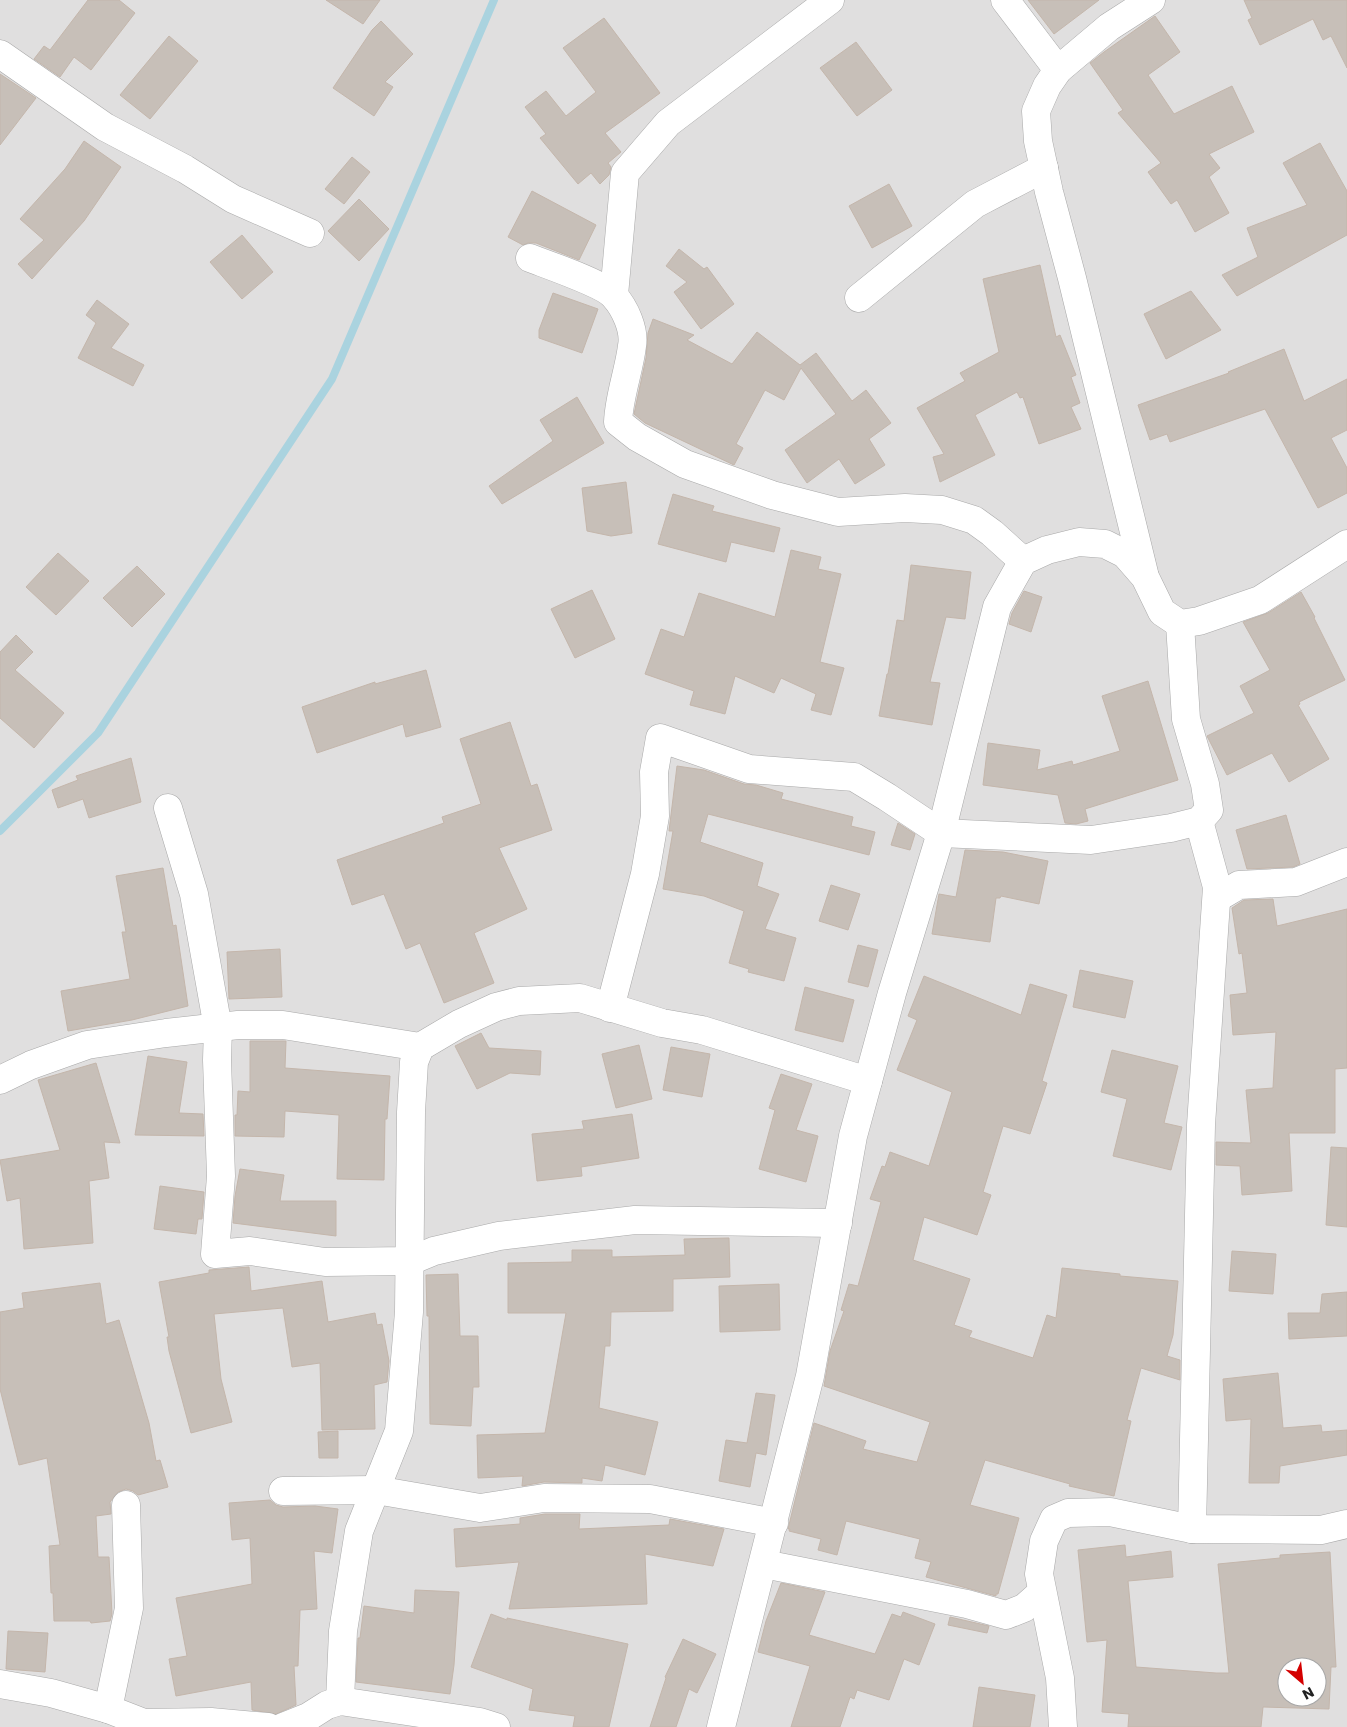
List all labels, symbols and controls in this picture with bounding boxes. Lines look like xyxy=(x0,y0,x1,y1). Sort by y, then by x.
north arrow xyxy=(1277,1657,1327,1707)
text: N xyxy=(1299,1682,1317,1705)

